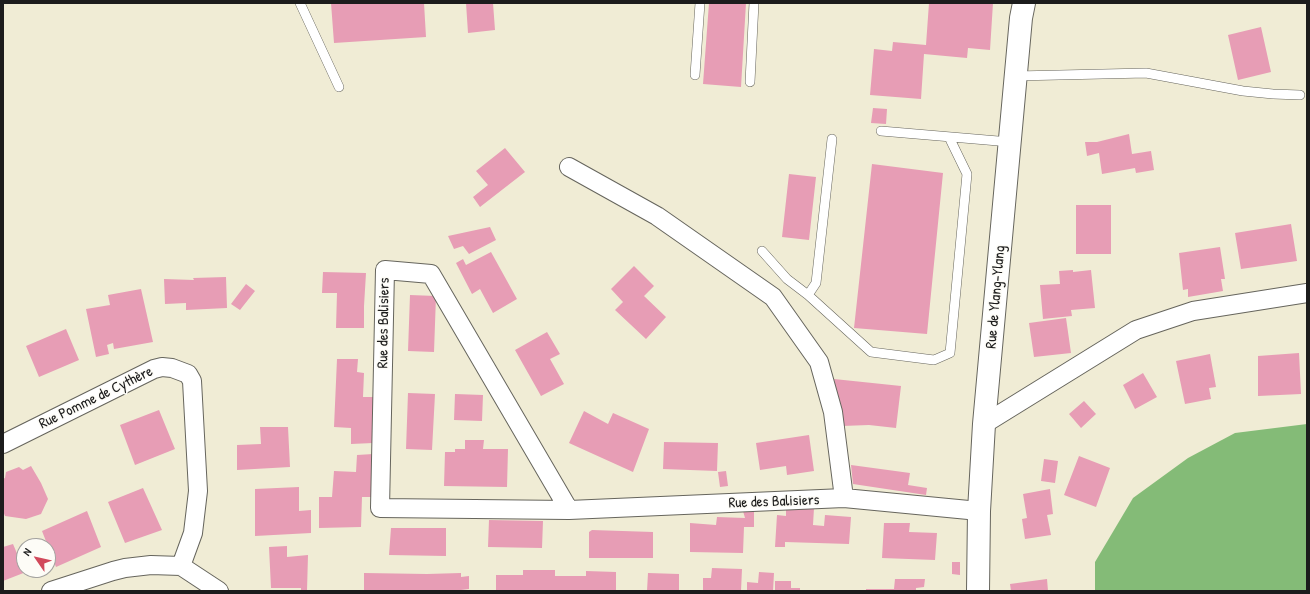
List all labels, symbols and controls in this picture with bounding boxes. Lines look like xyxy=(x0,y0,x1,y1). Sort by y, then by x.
street label: Rue de Ylang-Ylang xyxy=(983,245,1009,349)
street label: Rue des Balisiers xyxy=(374,277,394,369)
street label: Rue Pomme de Cythère xyxy=(36,363,156,433)
street label: Rue des Balisiers xyxy=(728,491,820,513)
north arrow xyxy=(16,538,56,578)
text: N xyxy=(19,546,34,558)

